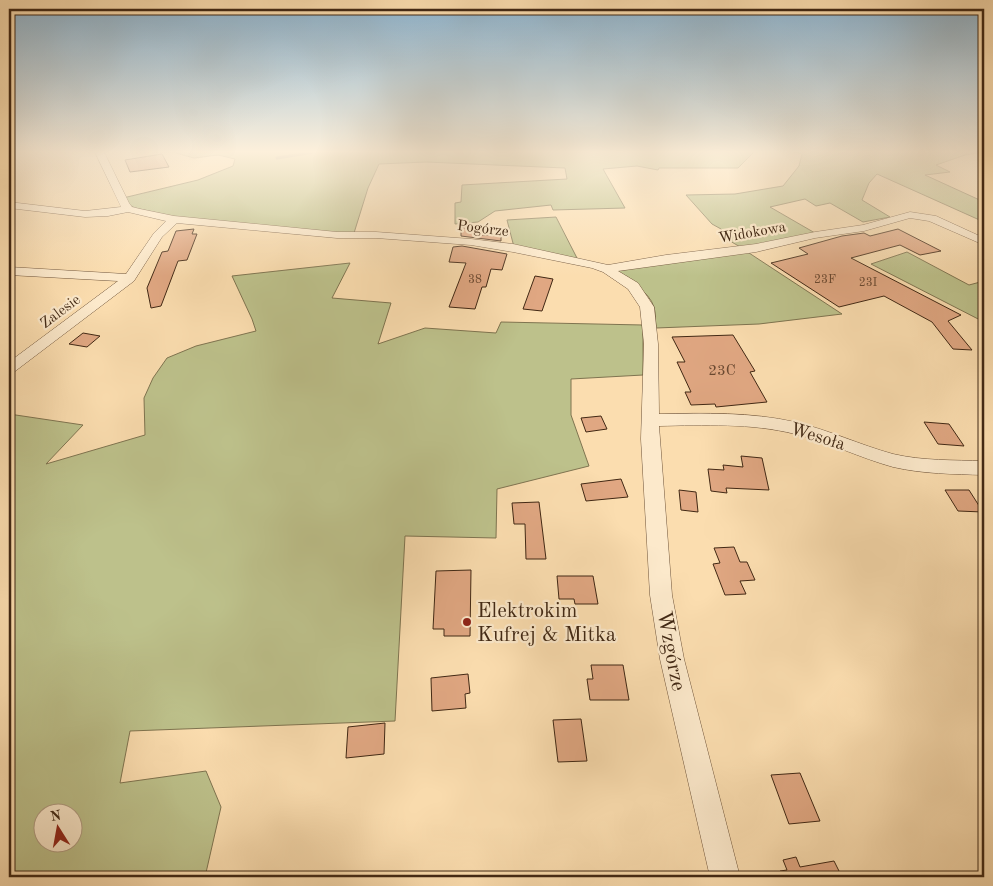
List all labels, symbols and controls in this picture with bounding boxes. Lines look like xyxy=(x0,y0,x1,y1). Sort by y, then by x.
street label: Pogórze xyxy=(456,219,510,240)
street label: Widokowa xyxy=(717,220,788,247)
house number: 38 xyxy=(468,274,482,286)
house number: 23F xyxy=(814,274,836,286)
house number: 23I xyxy=(859,277,878,289)
street label: Zalesie xyxy=(38,292,84,332)
house number: 23C xyxy=(708,364,736,379)
street label: Wesoła xyxy=(788,420,847,454)
place label: Elektrokim Kufrej & Mitka xyxy=(477,601,616,646)
street label: Wzgórze xyxy=(652,610,689,693)
marker: Elektrokim Kufrej & Mitka xyxy=(461,616,473,628)
north arrow xyxy=(32,804,82,854)
text: N xyxy=(49,808,63,824)

